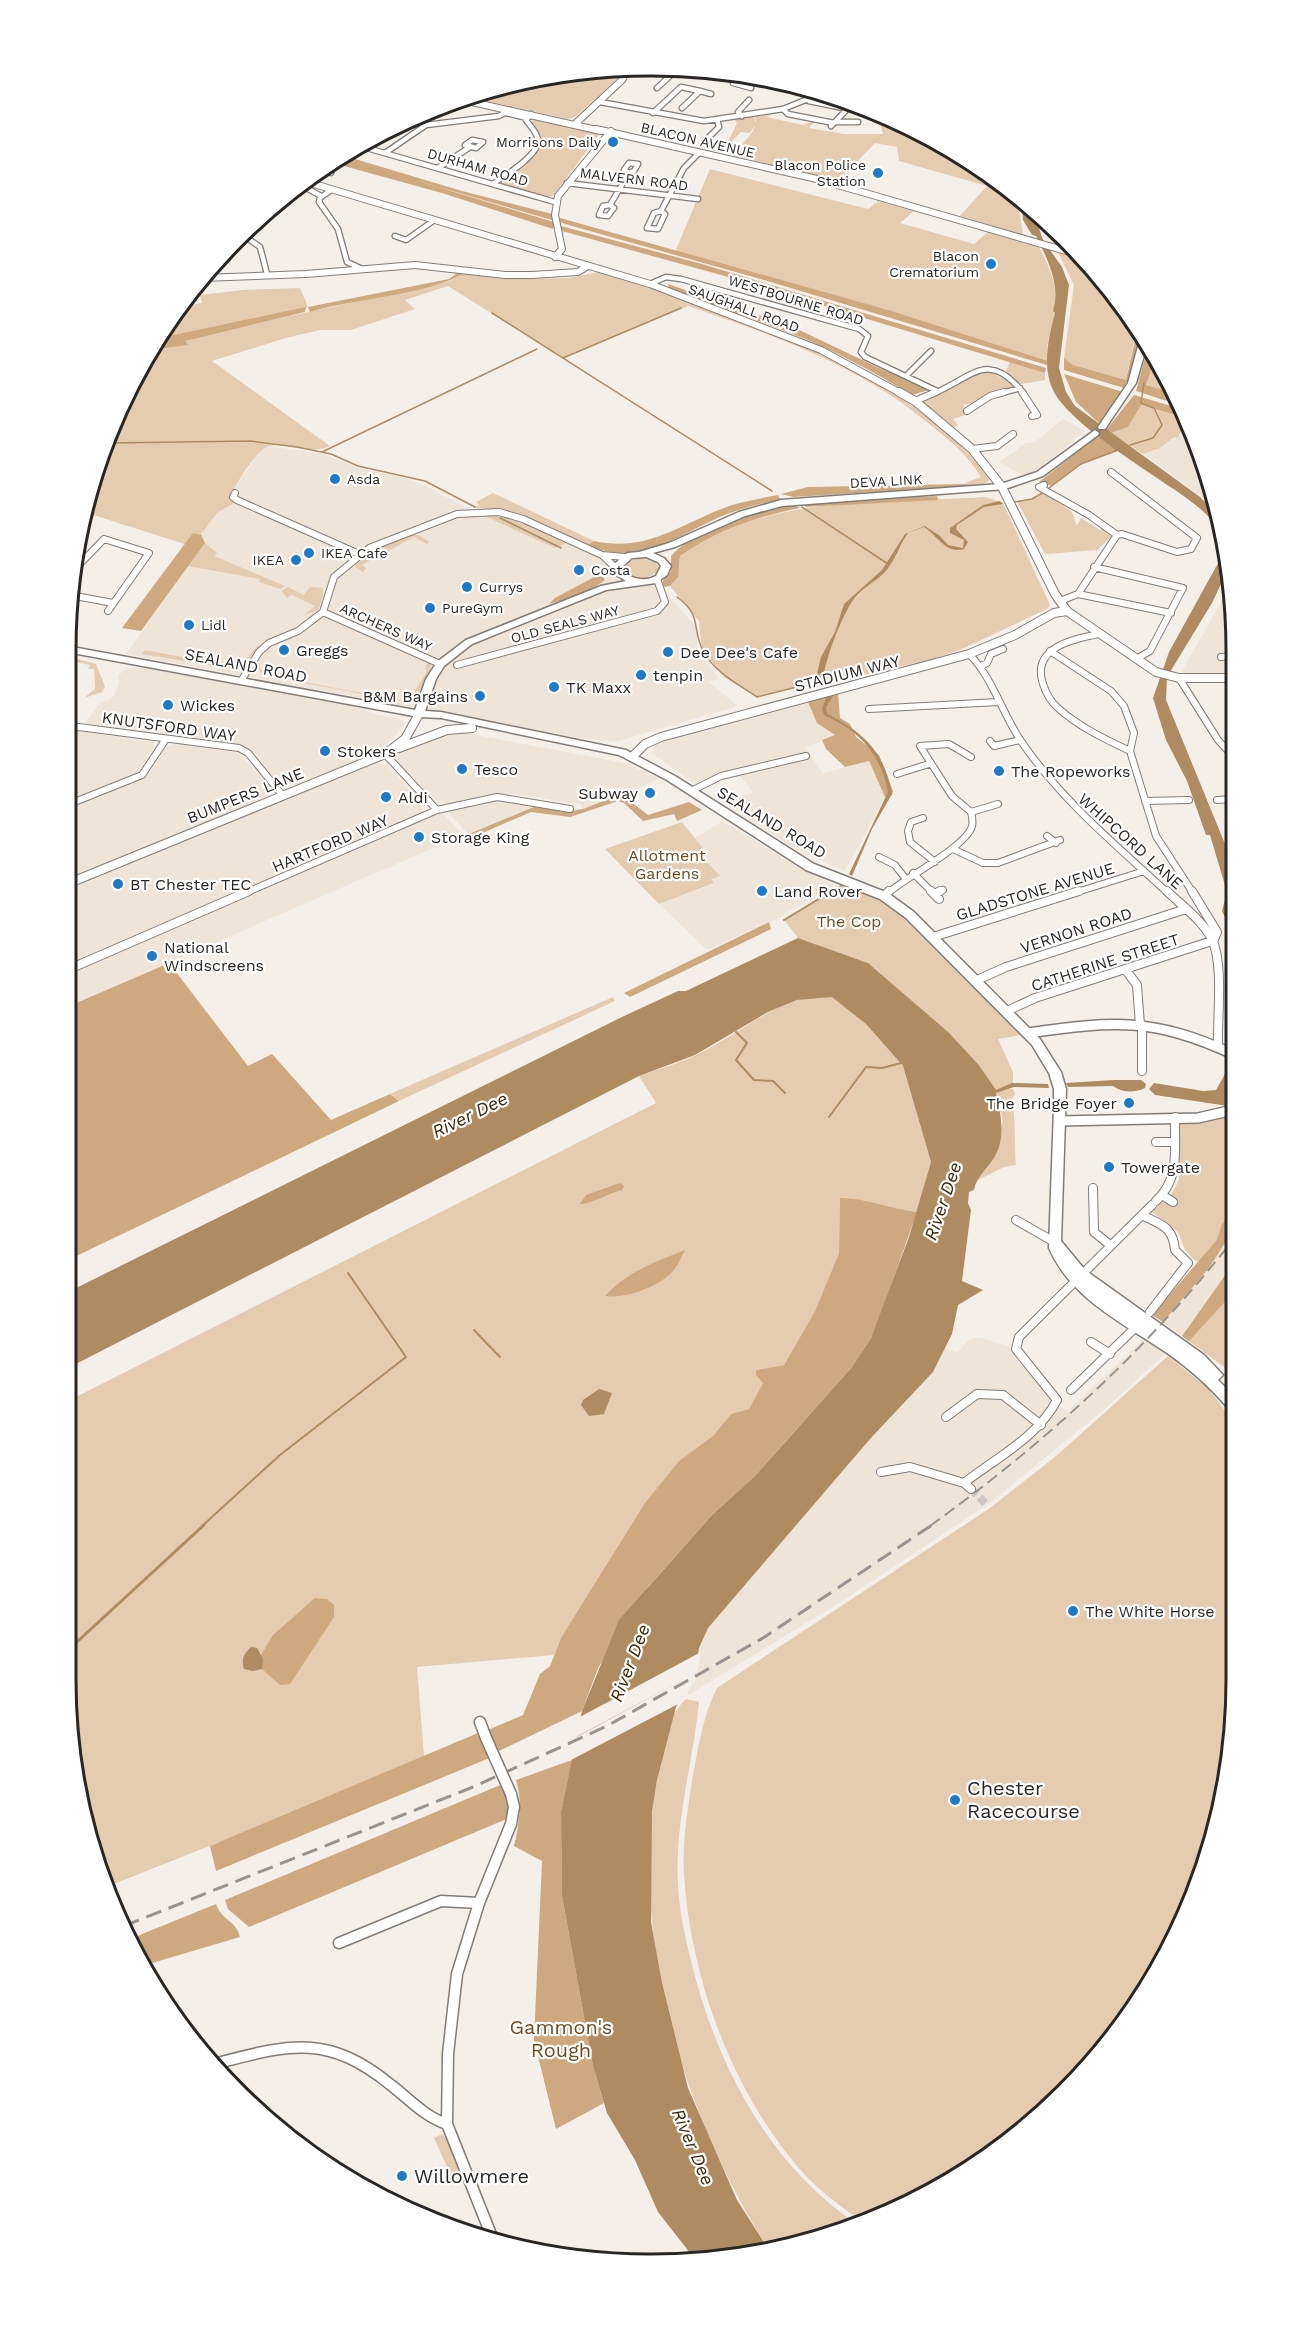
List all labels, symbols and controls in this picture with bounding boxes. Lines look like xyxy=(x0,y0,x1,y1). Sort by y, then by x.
street label: BLACON AVENUE xyxy=(639,119,757,161)
place label: Morrisons Daily xyxy=(496,134,602,150)
marker: Morrisons Daily xyxy=(606,135,620,149)
street label: DURHAM ROAD xyxy=(426,145,530,189)
place label: Blacon Police Station xyxy=(774,157,866,189)
street label: MALVERN ROAD xyxy=(579,164,689,194)
marker: Blacon Police Station xyxy=(871,166,885,180)
place label: Blacon Crematorium xyxy=(889,248,979,280)
marker: Blacon Crematorium xyxy=(984,257,998,271)
street label: WESTBOURNE ROAD xyxy=(726,272,866,328)
street label: SAUGHALL ROAD xyxy=(686,280,802,336)
place label: Asda xyxy=(347,471,380,487)
street label: DEVA LINK xyxy=(849,471,923,491)
marker: Asda xyxy=(328,472,342,486)
place label: IKEA Cafe xyxy=(321,545,388,561)
marker: IKEA Cafe xyxy=(302,546,316,560)
place label: IKEA xyxy=(253,552,284,568)
marker: IKEA xyxy=(289,553,303,567)
place label: Costa xyxy=(591,562,630,578)
marker: Costa xyxy=(572,563,586,577)
place label: Currys xyxy=(479,579,523,595)
marker: Currys xyxy=(460,580,474,594)
street label: ARCHERS WAY xyxy=(337,600,435,654)
place label: PureGym xyxy=(442,600,503,616)
marker: PureGym xyxy=(423,601,437,615)
street label: OLD SEALS WAY xyxy=(509,602,621,646)
place label: Lidl xyxy=(201,617,227,633)
marker: Lidl xyxy=(182,618,196,632)
place label: Greggs xyxy=(296,641,349,660)
marker: Greggs xyxy=(277,643,291,657)
place label: Dee Dee's Cafe xyxy=(680,643,798,662)
street label: SEALAND ROAD xyxy=(183,644,309,687)
marker: Dee Dee's Cafe xyxy=(661,645,675,659)
street label: STADIUM WAY xyxy=(792,651,902,696)
place label: tenpin xyxy=(653,666,703,685)
marker: tenpin xyxy=(634,668,648,682)
place label: TK Maxx xyxy=(566,678,631,697)
marker: TK Maxx xyxy=(547,680,561,694)
place label: B&M Bargains xyxy=(363,687,468,706)
marker: B&M Bargains xyxy=(473,689,487,703)
place label: Wickes xyxy=(180,696,235,715)
marker: Wickes xyxy=(161,698,175,712)
street label: KNUTSFORD WAY xyxy=(101,708,237,745)
place label: Stokers xyxy=(337,742,396,761)
marker: Stokers xyxy=(318,744,332,758)
place label: Tesco xyxy=(474,760,518,779)
marker: Tesco xyxy=(455,762,469,776)
place label: The Ropeworks xyxy=(1011,762,1131,781)
street label: BUMPERS LANE xyxy=(184,763,306,827)
marker: The Ropeworks xyxy=(992,764,1006,778)
street label: SEALAND ROAD xyxy=(714,782,830,863)
place label: Subway xyxy=(578,784,639,803)
marker: Subway xyxy=(643,786,657,800)
place label: Aldi xyxy=(398,788,428,807)
street label: WHIPCORD LANE xyxy=(1074,789,1187,893)
marker: Aldi xyxy=(379,790,393,804)
street label: HARTFORD WAY xyxy=(269,810,391,877)
place label: Storage King xyxy=(431,828,530,847)
marker: Storage King xyxy=(412,830,426,844)
park label: Allotment Gardens xyxy=(628,846,706,883)
street label: GLADSTONE AVENUE xyxy=(954,858,1117,925)
place label: BT Chester TEC xyxy=(130,875,251,894)
marker: BT Chester TEC xyxy=(111,877,125,891)
place label: Land Rover xyxy=(774,882,863,901)
marker: Land Rover xyxy=(755,884,769,898)
street label: VERNON ROAD xyxy=(1018,903,1134,957)
park label: The Cop xyxy=(817,912,881,931)
street label: CATHERINE STREET xyxy=(1029,929,1182,995)
place label: National Windscreens xyxy=(164,938,264,975)
marker: National Windscreens xyxy=(145,949,159,963)
water label: River Dee xyxy=(429,1087,511,1142)
place label: The Bridge Foyer xyxy=(986,1094,1117,1113)
marker: The Bridge Foyer xyxy=(1122,1096,1136,1110)
place label: Towergate xyxy=(1121,1158,1200,1177)
water label: River Dee xyxy=(919,1159,966,1243)
marker: Towergate xyxy=(1102,1160,1116,1174)
place label: The White Horse xyxy=(1085,1602,1215,1621)
marker: The White Horse xyxy=(1066,1604,1080,1618)
water label: River Dee xyxy=(605,1621,654,1705)
place label: Chester Racecourse xyxy=(967,1776,1080,1823)
marker: Chester Racecourse xyxy=(948,1793,962,1807)
park label: Gammon's Rough xyxy=(510,2015,612,2062)
water label: River Dee xyxy=(668,2105,719,2188)
place label: Willowmere xyxy=(414,2164,529,2188)
marker: Willowmere xyxy=(395,2169,409,2183)

